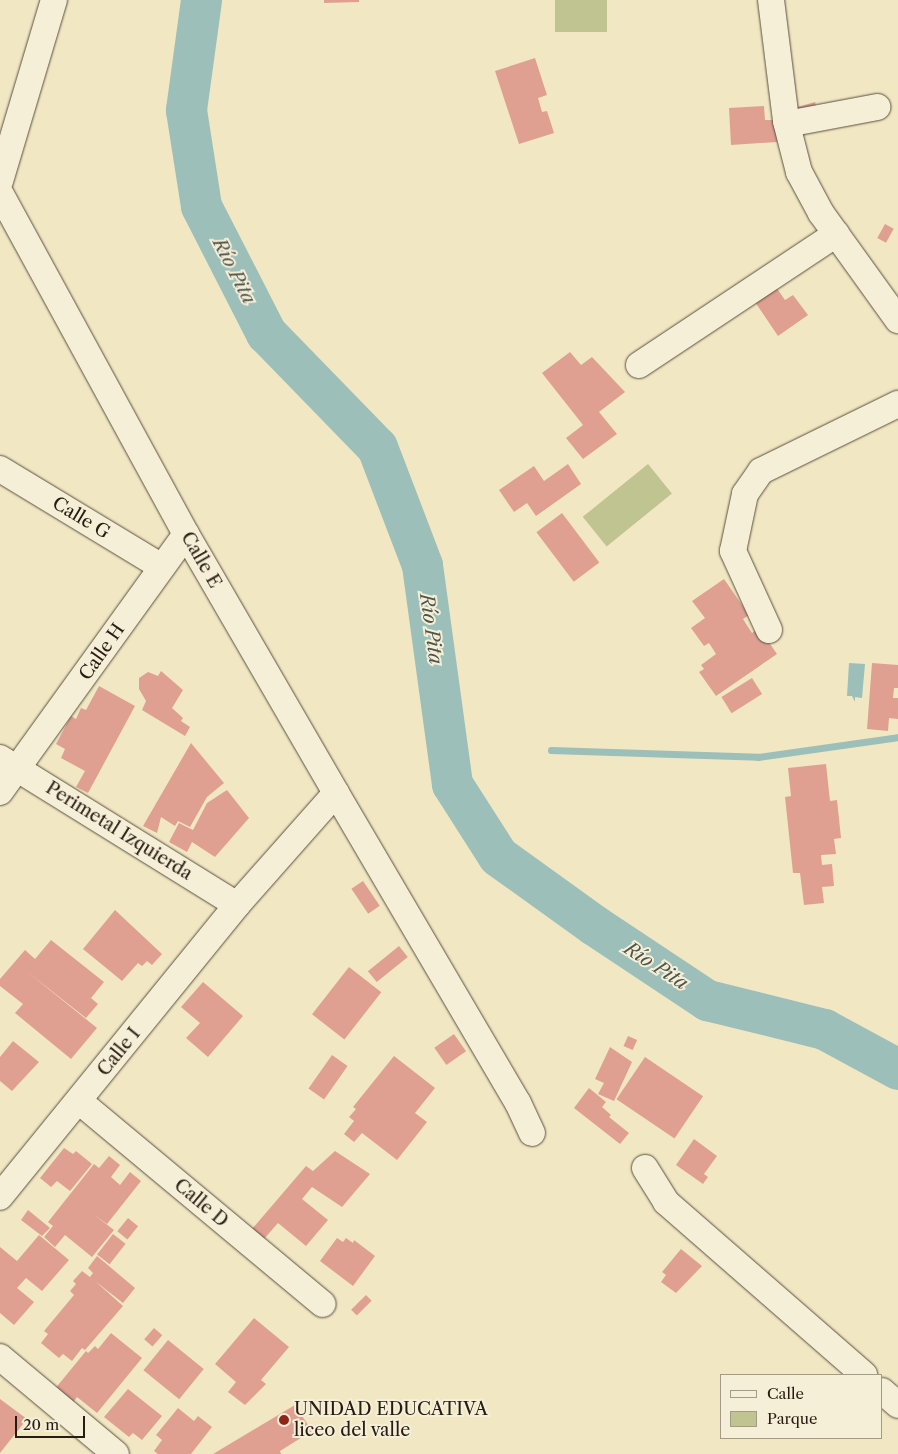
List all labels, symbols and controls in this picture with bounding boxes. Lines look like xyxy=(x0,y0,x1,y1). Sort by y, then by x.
water label: Río Pita xyxy=(208,234,260,308)
street label: Calle G xyxy=(48,492,114,544)
street label: Calle E xyxy=(176,528,226,592)
water label: Río Pita xyxy=(415,592,447,666)
street label: Calle H xyxy=(75,619,129,685)
street label: Perimetal Izquierda xyxy=(42,777,196,885)
water label: Río Pita xyxy=(620,937,692,995)
street label: Calle I xyxy=(93,1024,145,1080)
street label: Calle D xyxy=(170,1174,232,1232)
legend xyxy=(720,1374,883,1439)
text: Calle xyxy=(767,1384,804,1403)
place label: UNIDAD EDUCATIVA liceo del valle xyxy=(294,1399,488,1442)
scale bar xyxy=(18,1406,88,1438)
text: Parque xyxy=(767,1409,817,1428)
marker: UNIDAD EDUCATIVA liceo del valle xyxy=(278,1414,290,1426)
text: 20 m xyxy=(23,1415,59,1434)

